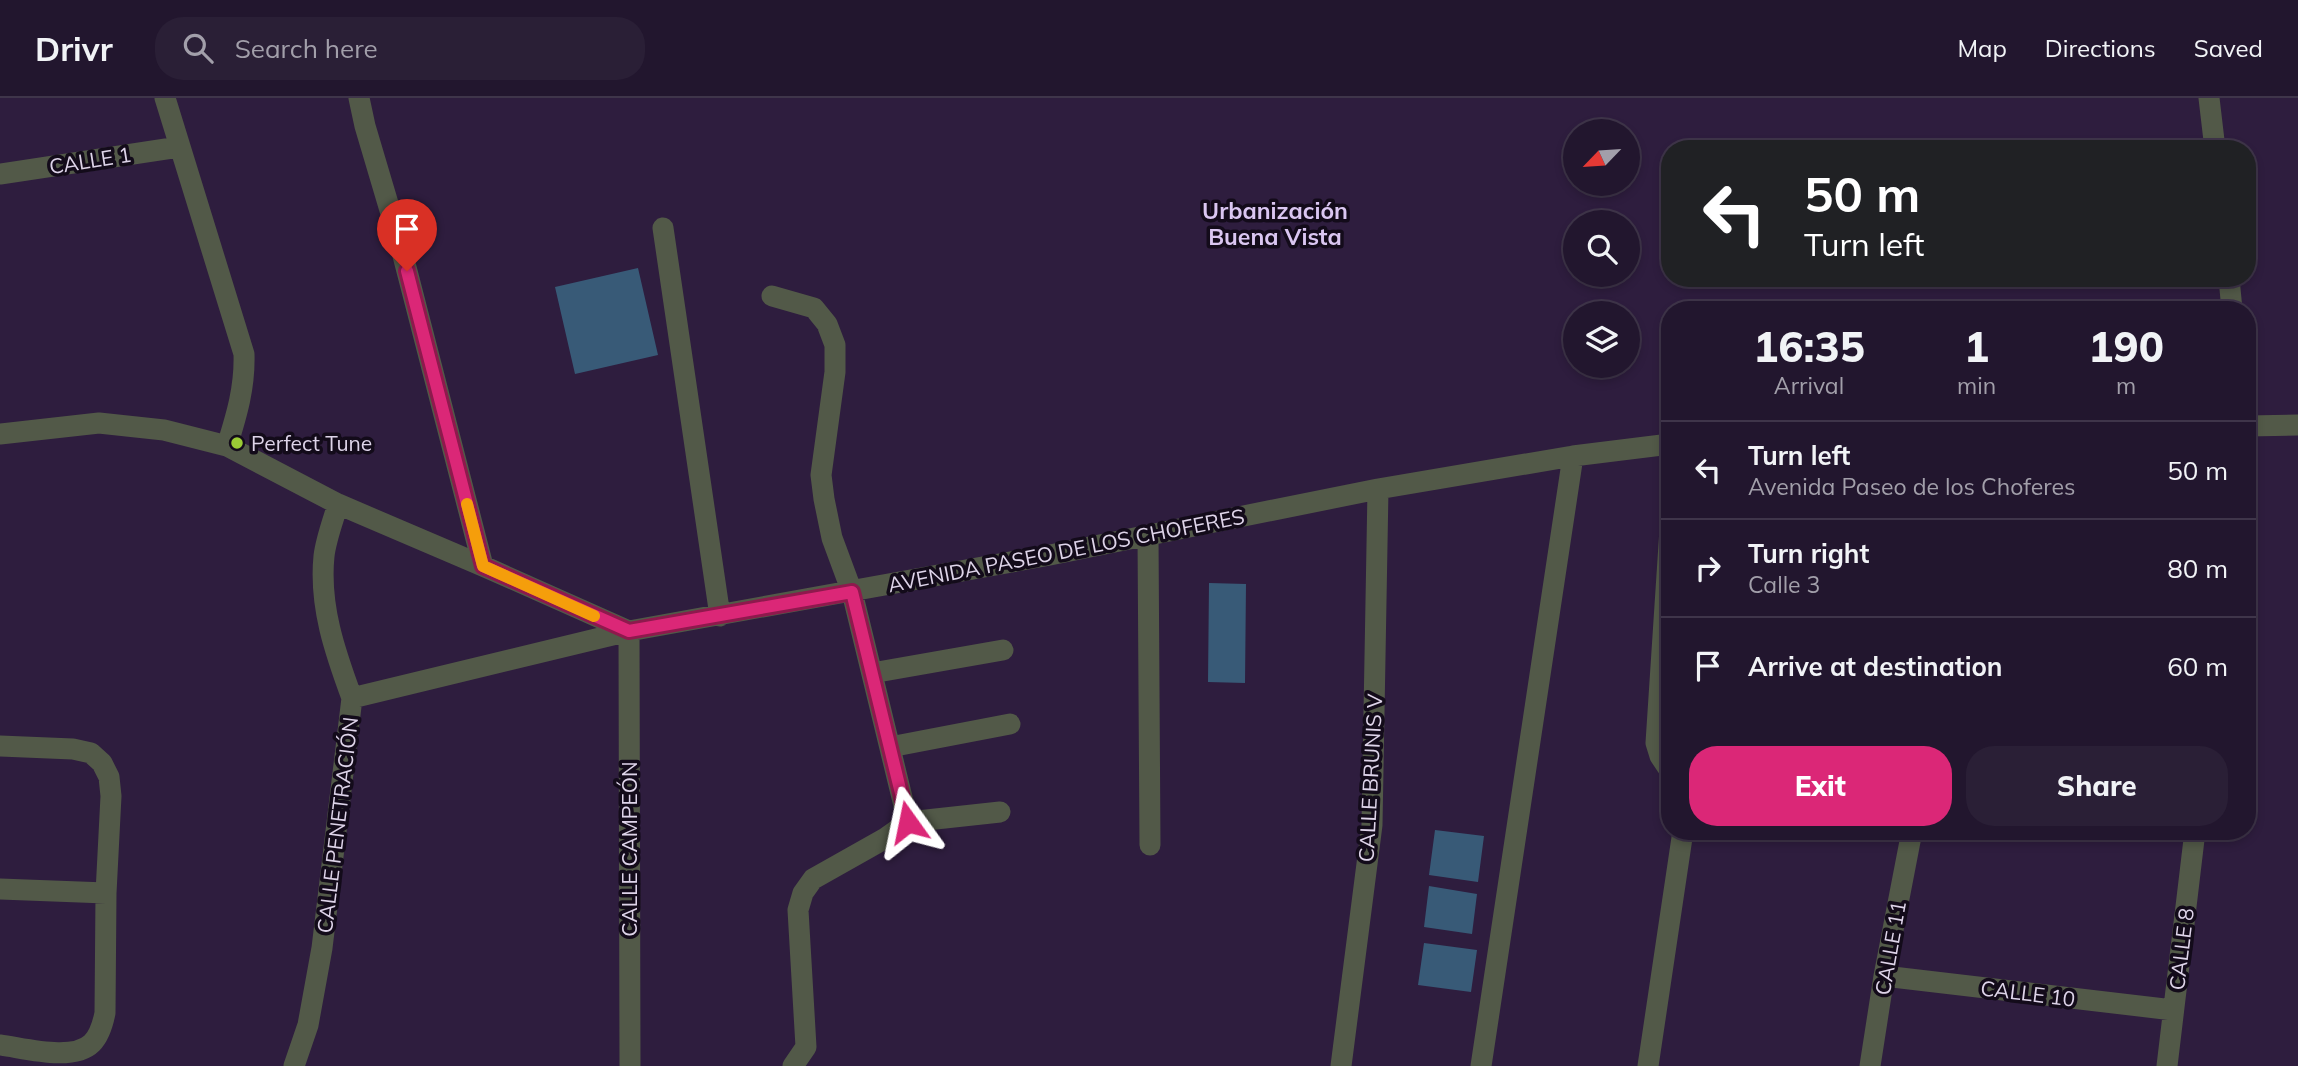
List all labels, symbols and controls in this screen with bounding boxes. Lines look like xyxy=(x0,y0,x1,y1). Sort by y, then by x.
search box xyxy=(155,17,645,80)
text: Drivr xyxy=(35,28,113,69)
icon: search xyxy=(179,29,217,67)
text: Search here xyxy=(235,32,378,65)
text: Map xyxy=(1957,33,2007,63)
text: Directions xyxy=(2045,33,2156,63)
text: Saved xyxy=(2194,33,2263,63)
north arrow xyxy=(1563,119,1640,196)
map controls xyxy=(1563,119,1640,378)
street label: CALLE 1 xyxy=(47,141,133,179)
text: 50 m xyxy=(1804,163,1920,224)
icon: left xyxy=(1689,168,1780,259)
district label: Urbanización Buena Vista xyxy=(1202,196,1348,251)
pin xyxy=(377,199,437,271)
icon: arrive xyxy=(388,210,426,248)
button: search xyxy=(1563,210,1640,287)
text: Turn left xyxy=(1804,224,1924,264)
button: layers xyxy=(1563,301,1640,378)
text: 16:35 xyxy=(1753,320,1865,373)
text: 1 xyxy=(1964,320,1989,373)
text: 190 xyxy=(2088,320,2164,373)
text: Arrival xyxy=(1774,371,1844,400)
text: min xyxy=(1957,371,1996,400)
text: m xyxy=(2116,371,2136,400)
place label: Perfect Tune xyxy=(251,430,372,456)
marker: Perfect Tune xyxy=(229,435,245,451)
text: Turn left xyxy=(1748,439,1850,472)
icon: left xyxy=(1689,451,1727,489)
text: 50 m xyxy=(2167,454,2228,487)
text: Avenida Paseo de los Choferes xyxy=(1748,472,2075,501)
street label: AVENIDA PASEO DE LOS CHOFERES xyxy=(885,503,1247,597)
text: Turn right xyxy=(1748,537,1869,570)
icon: right xyxy=(1689,549,1727,587)
text: 80 m xyxy=(2167,552,2228,585)
text: Calle 3 xyxy=(1748,570,1820,599)
icon: arrive xyxy=(1689,647,1727,685)
text: Arrive at destination xyxy=(1748,650,2003,683)
text: 60 m xyxy=(2167,650,2228,683)
street label: CALLE BRUNIS V xyxy=(1353,693,1387,863)
street label: CALLE PENETRACIÓN xyxy=(311,715,363,935)
button: Exit xyxy=(1689,746,1952,826)
button: Share xyxy=(1966,746,2228,826)
street label: CALLE CAMPEÓN xyxy=(616,761,642,937)
position arrow xyxy=(871,785,945,859)
street label: CALLE 11 xyxy=(1869,899,1911,997)
street label: CALLE 8 xyxy=(2163,906,2199,992)
street label: CALLE 10 xyxy=(1979,974,2077,1012)

